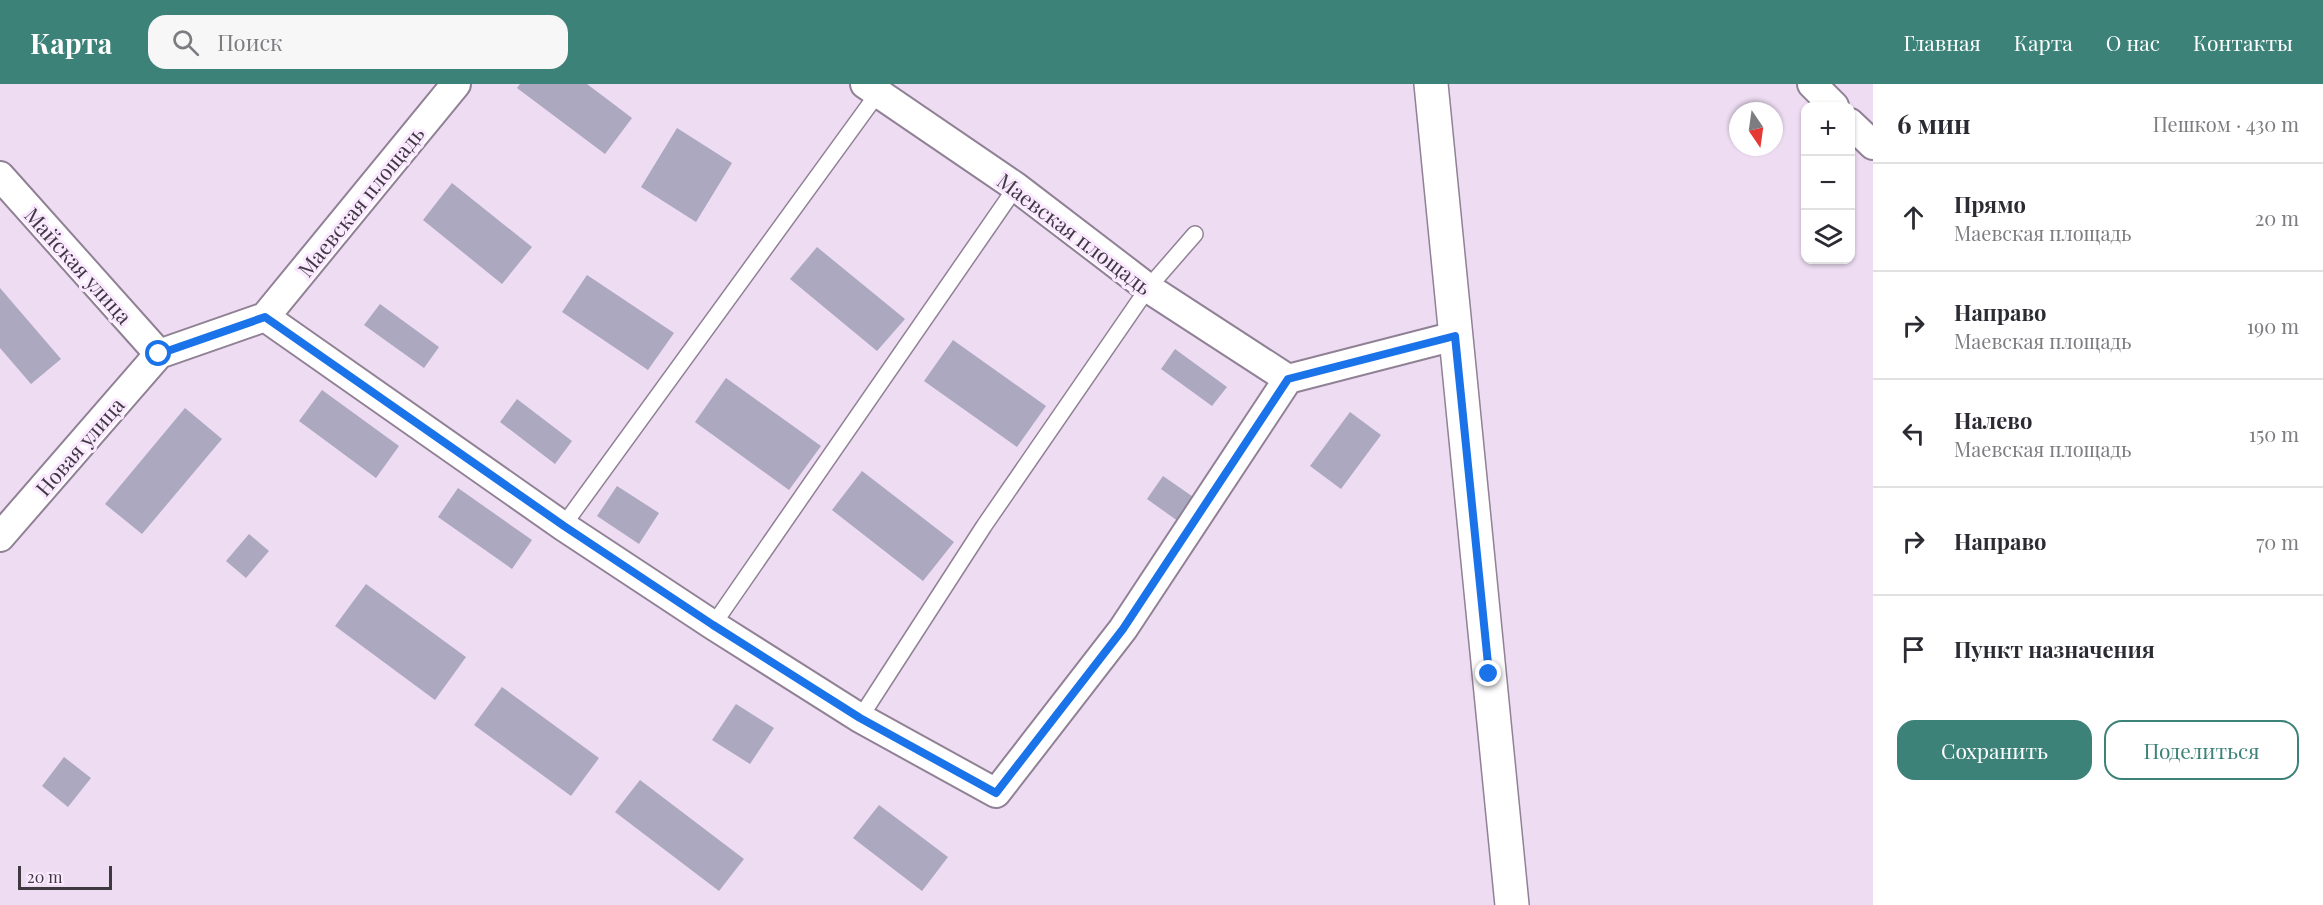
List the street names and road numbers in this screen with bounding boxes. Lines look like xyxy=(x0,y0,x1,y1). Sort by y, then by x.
street label: Маевская площадь xyxy=(291,120,430,282)
street label: Маевская площадь xyxy=(992,166,1158,300)
street label: Майская улица xyxy=(19,201,139,330)
street label: Новая улица xyxy=(28,390,130,501)

